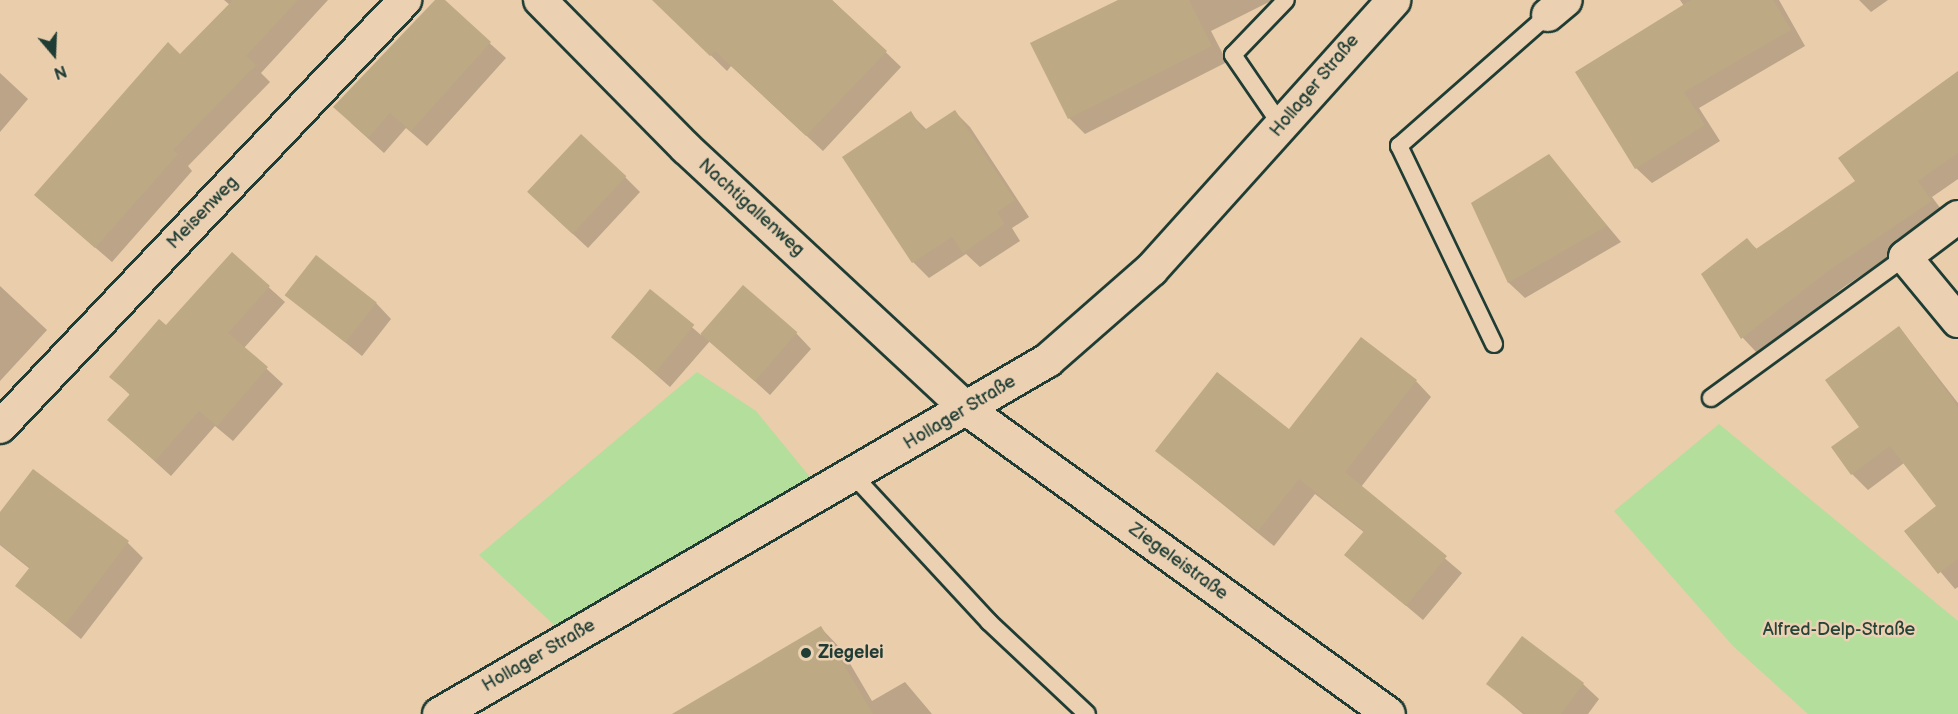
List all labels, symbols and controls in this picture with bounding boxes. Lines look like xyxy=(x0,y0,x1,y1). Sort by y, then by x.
north arrow xyxy=(24,24,84,84)
street label: Hollager Straße xyxy=(1266,30,1364,142)
text: N xyxy=(51,61,69,82)
street label: Nachtigallenweg xyxy=(694,155,808,261)
street label: Meisenweg xyxy=(163,172,243,254)
street label: Hollager Straße xyxy=(900,371,1020,455)
street label: Ziegeleistraße xyxy=(1124,519,1232,605)
street label: Hollager Straße xyxy=(478,615,600,697)
park label: Alfred-Delp-Straße xyxy=(1763,619,1915,641)
place label: Ziegelei xyxy=(818,642,884,664)
marker: Ziegelei xyxy=(799,646,813,660)

